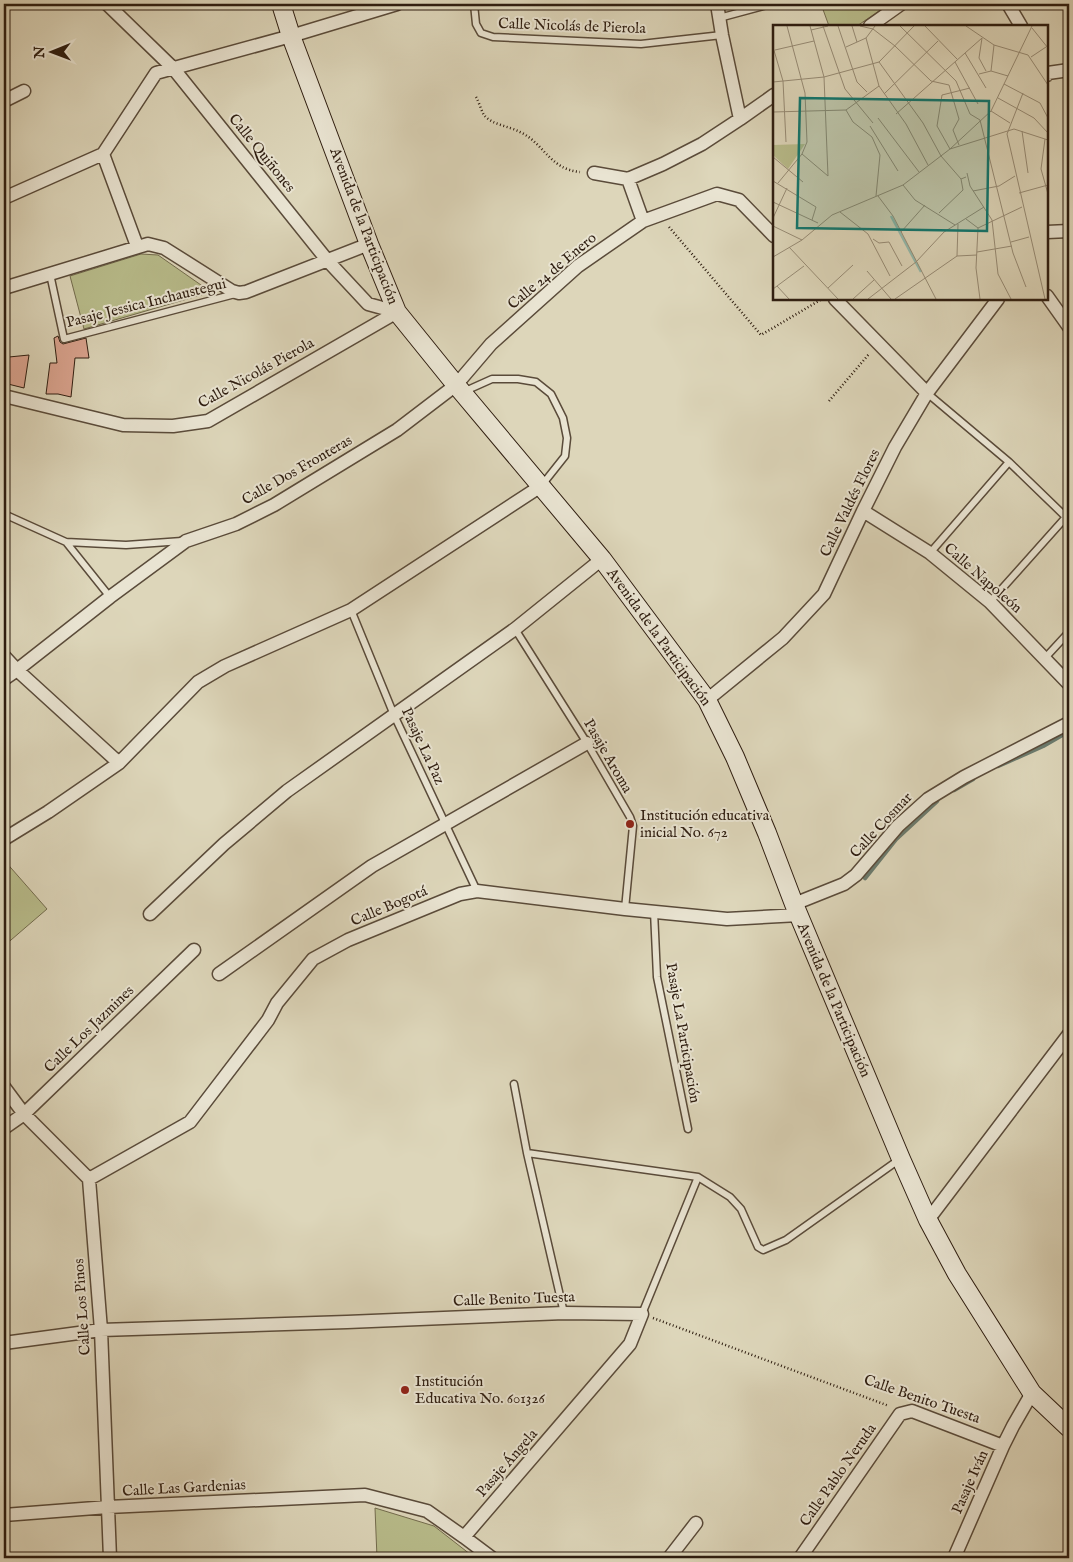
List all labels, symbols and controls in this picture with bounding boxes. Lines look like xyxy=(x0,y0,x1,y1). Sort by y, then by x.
street label: Calle Nicolás de Pierola xyxy=(498,14,647,38)
inset map xyxy=(773,25,1048,300)
north arrow xyxy=(28,28,78,78)
text: N xyxy=(31,46,49,59)
street label: Calle Quiñones xyxy=(224,110,300,196)
street label: Avenida de la Participación xyxy=(325,144,403,307)
street label: Calle 24 de Enero xyxy=(504,228,600,314)
street label: Pasaje Jessica Inchaustegui xyxy=(64,274,228,332)
street label: Calle Nicolás Pierola xyxy=(195,333,318,413)
street label: Calle Dos Fronteras xyxy=(238,431,356,509)
street label: Calle Valdés Flores xyxy=(816,446,884,560)
street label: Calle Napoleón xyxy=(940,539,1026,617)
street label: Avenida de la Participación xyxy=(602,563,715,710)
street label: Pasaje La Paz xyxy=(397,704,449,788)
street label: Pasaje Aroma xyxy=(579,716,637,797)
street label: Calle Cosmar xyxy=(846,788,917,862)
place label: Institución educativa inicial No. 672 xyxy=(640,806,770,842)
marker: Institución educativa inicial No. 672 xyxy=(624,818,636,830)
street label: Calle Bogotá xyxy=(348,881,431,931)
street label: Avenida de la Participación xyxy=(792,919,875,1080)
street label: Pasaje La Participación xyxy=(661,961,705,1105)
street label: Calle Los Jazmines xyxy=(40,981,138,1077)
street label: Calle Los Pinos xyxy=(69,1258,95,1356)
street label: Calle Benito Tuesta xyxy=(453,1287,576,1311)
street label: Calle Benito Tuesta xyxy=(861,1370,983,1428)
place label: Institución Educativa No. 601326 xyxy=(415,1372,545,1408)
marker: Institución Educativa No. 601326 xyxy=(399,1384,411,1396)
street label: Calle Pablo Neruda xyxy=(795,1420,881,1530)
street label: Pasaje Ángela xyxy=(472,1425,542,1501)
street label: Pasaje Iván xyxy=(948,1447,992,1517)
street label: Calle Las Gardenias xyxy=(122,1475,246,1501)

